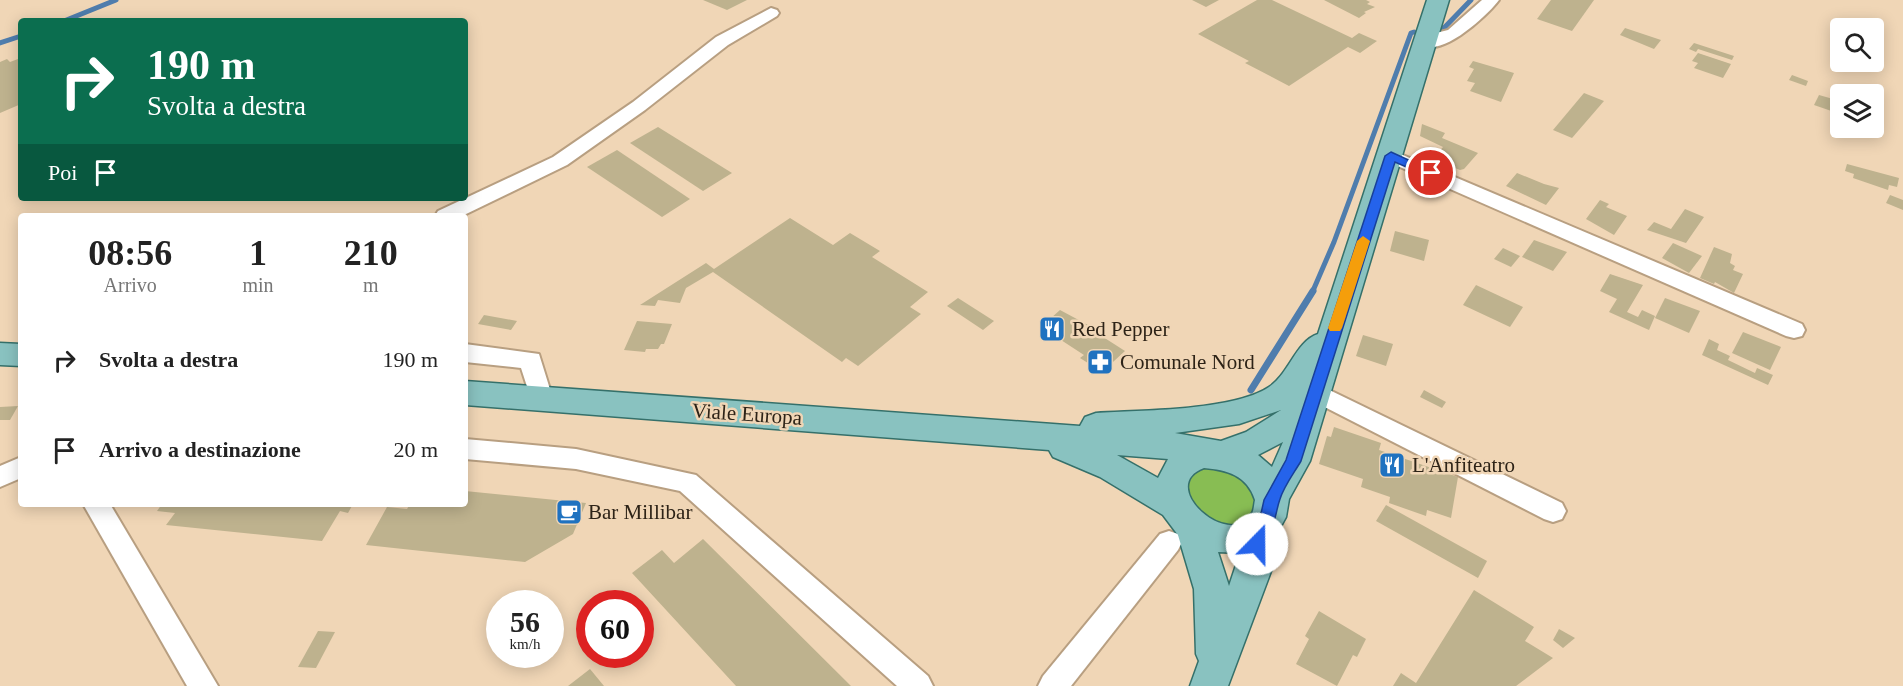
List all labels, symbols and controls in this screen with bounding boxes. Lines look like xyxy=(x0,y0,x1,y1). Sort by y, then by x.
map controls xyxy=(1830,18,1884,138)
button: search xyxy=(1830,18,1884,72)
icon: right xyxy=(48,42,126,120)
text: 190 m xyxy=(147,42,256,88)
button: layers xyxy=(1830,84,1884,138)
text: Svolta a destra xyxy=(147,91,306,121)
pin xyxy=(1405,147,1456,198)
icon: arrive xyxy=(89,156,122,189)
icon: arrive xyxy=(1414,156,1447,189)
text: Poi xyxy=(48,160,77,185)
text: 08:56 xyxy=(88,233,172,273)
text: 1 xyxy=(249,233,267,273)
text: 210 xyxy=(344,233,398,273)
text: Arrivo xyxy=(104,274,157,296)
text: min xyxy=(242,274,274,296)
text: m xyxy=(363,274,379,296)
restaurant icon: Red Pepper xyxy=(1037,314,1067,344)
place label: Red Pepper xyxy=(1072,317,1169,341)
icon: right xyxy=(48,344,81,377)
text: Svolta a destra xyxy=(99,347,238,372)
text: 190 m xyxy=(382,347,438,372)
pharmacy icon: Comunale Nord xyxy=(1085,347,1115,377)
place label: Comunale Nord xyxy=(1120,350,1255,374)
street label: Viale Europa xyxy=(691,398,803,430)
icon: arrive xyxy=(48,434,81,467)
text: Arrivo a destinazione xyxy=(99,437,301,462)
text: 20 m xyxy=(393,437,438,462)
restaurant icon: L'Anfiteatro xyxy=(1377,450,1407,480)
place label: L'Anfiteatro xyxy=(1412,453,1515,477)
cafe icon: Bar Millibar xyxy=(554,497,584,527)
place label: Bar Millibar xyxy=(588,500,692,524)
position arrow xyxy=(1225,512,1289,576)
speed limit sign: 60 xyxy=(576,590,654,668)
text: 56 xyxy=(510,605,540,638)
text: km/h xyxy=(510,636,540,652)

